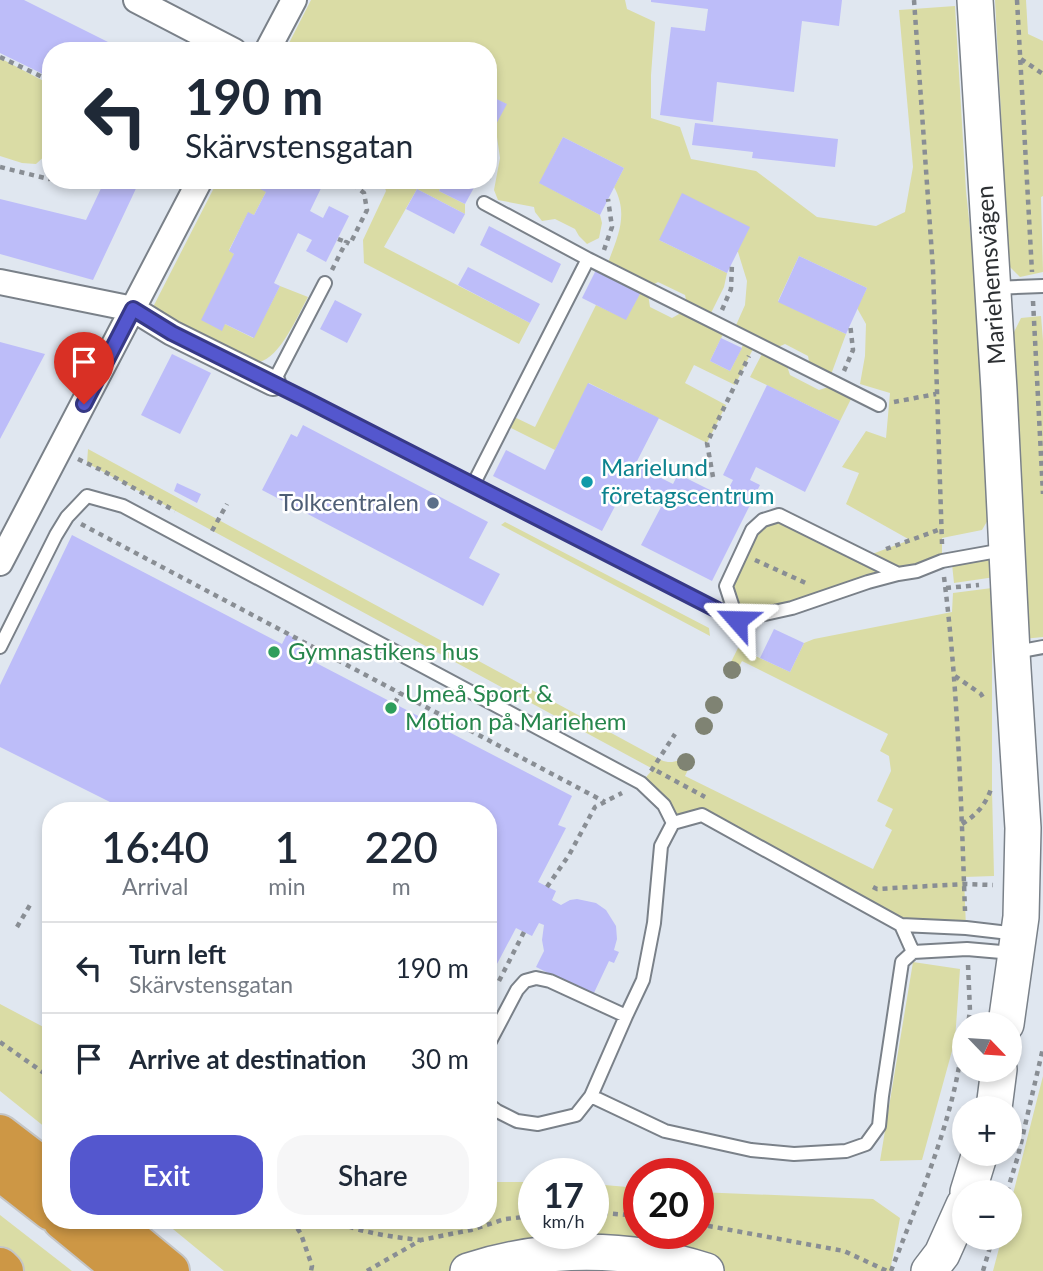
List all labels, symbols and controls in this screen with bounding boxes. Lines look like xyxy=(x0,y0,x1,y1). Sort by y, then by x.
text: 190 m xyxy=(185,67,323,125)
icon: left xyxy=(70,70,161,161)
text: Skärvstensgatan xyxy=(185,126,413,165)
street label: Mariehemsvägen xyxy=(969,185,1010,366)
pin xyxy=(54,332,114,404)
icon: arrive xyxy=(65,343,103,381)
place label: Marielund företagscentrum xyxy=(601,452,774,509)
marker: Marielund företagscentrum xyxy=(579,474,595,490)
place label: Tolkcentralen xyxy=(279,487,419,516)
marker: Tolkcentralen xyxy=(425,495,441,511)
position arrow xyxy=(700,583,774,657)
place label: Gymnastikens hus xyxy=(288,636,479,665)
marker: Gymnastikens hus xyxy=(266,644,282,660)
place label: Umeå Sport & Motion på Mariehem xyxy=(405,678,627,735)
marker: Umeå Sport & Motion på Mariehem xyxy=(383,700,399,716)
text: 16:40 xyxy=(101,822,209,872)
text: 1 xyxy=(275,822,299,872)
text: 220 xyxy=(365,822,438,872)
text: Arrival xyxy=(122,872,188,900)
text: min xyxy=(268,872,306,900)
text: m xyxy=(392,872,411,900)
text: Turn left xyxy=(129,938,226,970)
icon: left xyxy=(70,949,108,987)
text: 190 m xyxy=(396,952,469,984)
text: Skärvstensgatan xyxy=(129,970,293,998)
north arrow xyxy=(952,1012,1022,1082)
map controls xyxy=(952,1012,1022,1250)
icon: arrive xyxy=(70,1040,108,1078)
text: Arrive at destination xyxy=(129,1043,366,1075)
text: 30 m xyxy=(411,1043,469,1075)
button: + xyxy=(952,1096,1022,1166)
button: Exit xyxy=(70,1135,263,1215)
button: Share xyxy=(277,1135,469,1215)
speed limit sign: 20 xyxy=(623,1158,714,1249)
text: 17 xyxy=(543,1173,584,1215)
button: − xyxy=(952,1180,1022,1250)
text: km/h xyxy=(542,1210,585,1232)

